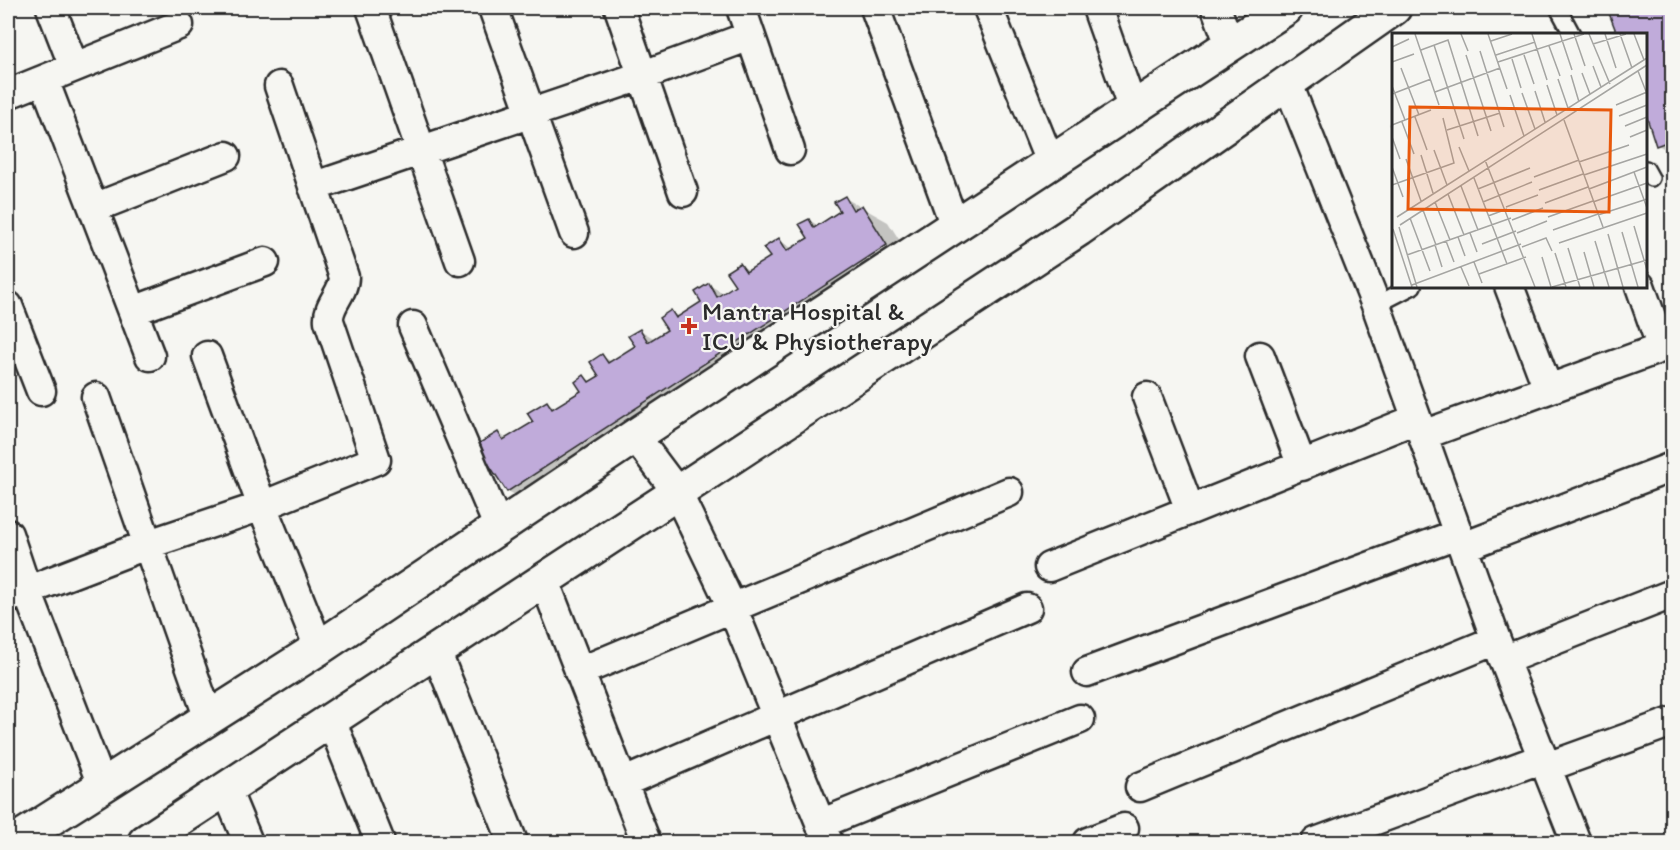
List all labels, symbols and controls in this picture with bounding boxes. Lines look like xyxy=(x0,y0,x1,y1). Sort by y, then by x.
inset map xyxy=(1392,33,1647,288)
place label: Mantra Hospital & ICU & Physiotherapy xyxy=(702,295,932,357)
marker: Mantra Hospital & ICU & Physiotherapy xyxy=(680,317,698,335)

